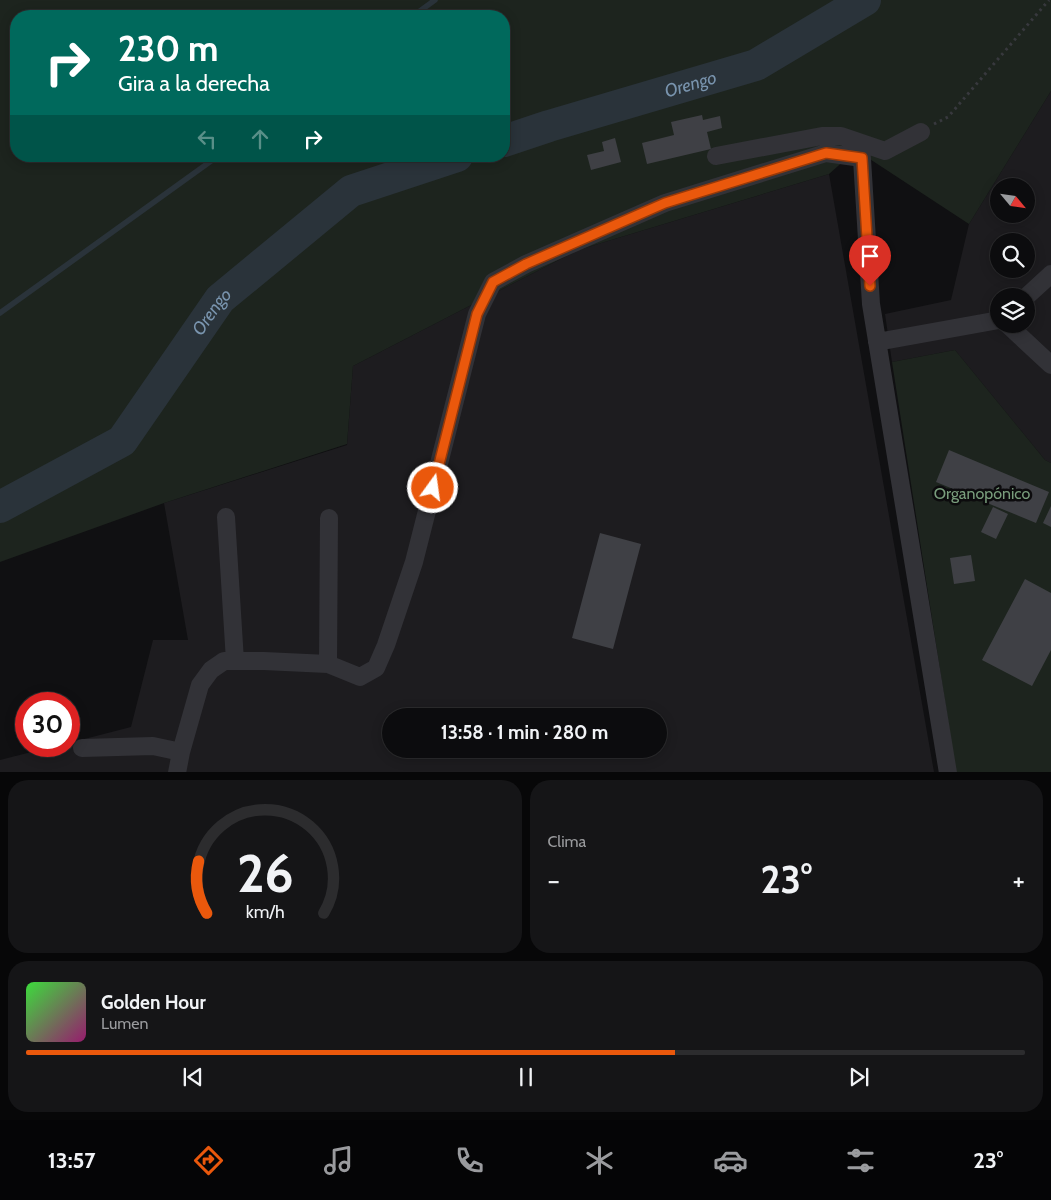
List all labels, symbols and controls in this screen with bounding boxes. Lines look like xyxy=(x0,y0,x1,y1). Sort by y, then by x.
text: 230 m xyxy=(118,27,218,70)
icon: right xyxy=(35,30,100,95)
water label: Orengo xyxy=(662,66,719,102)
text: Gira a la derecha xyxy=(118,70,270,97)
icon: left xyxy=(193,125,221,153)
icon: ahead xyxy=(246,125,274,153)
icon: right xyxy=(299,125,327,153)
north arrow xyxy=(990,178,1035,222)
map controls xyxy=(990,178,1035,333)
button: search xyxy=(990,233,1035,278)
pin xyxy=(849,235,891,286)
icon: arrive xyxy=(856,242,884,270)
water label: Orengo xyxy=(187,283,236,340)
button: layers xyxy=(990,288,1035,333)
position arrow xyxy=(406,461,458,513)
park label: Organopónico xyxy=(934,484,1030,503)
speed limit sign: 30 xyxy=(15,692,80,757)
text: 13:58 · 1 min · 280 m xyxy=(441,721,608,744)
text: Clima xyxy=(548,832,586,851)
text: 26 xyxy=(236,842,293,905)
text: 23° xyxy=(760,856,812,903)
text: − xyxy=(548,863,560,897)
text: + xyxy=(1013,863,1025,897)
text: km/h xyxy=(245,901,284,922)
text: Golden Hour xyxy=(101,991,206,1014)
text: Lumen xyxy=(101,1014,148,1033)
icon: previous xyxy=(179,1063,207,1091)
icon: pause xyxy=(512,1063,540,1091)
icon: next xyxy=(845,1063,873,1091)
icon: directions xyxy=(191,1143,226,1178)
icon: music xyxy=(321,1143,356,1178)
icon: phone xyxy=(452,1143,487,1178)
icon: climate xyxy=(582,1143,617,1178)
icon: car xyxy=(713,1143,748,1178)
icon: filters xyxy=(843,1143,878,1178)
text: 13:57 xyxy=(48,1147,96,1174)
text: 23° xyxy=(973,1147,1003,1174)

